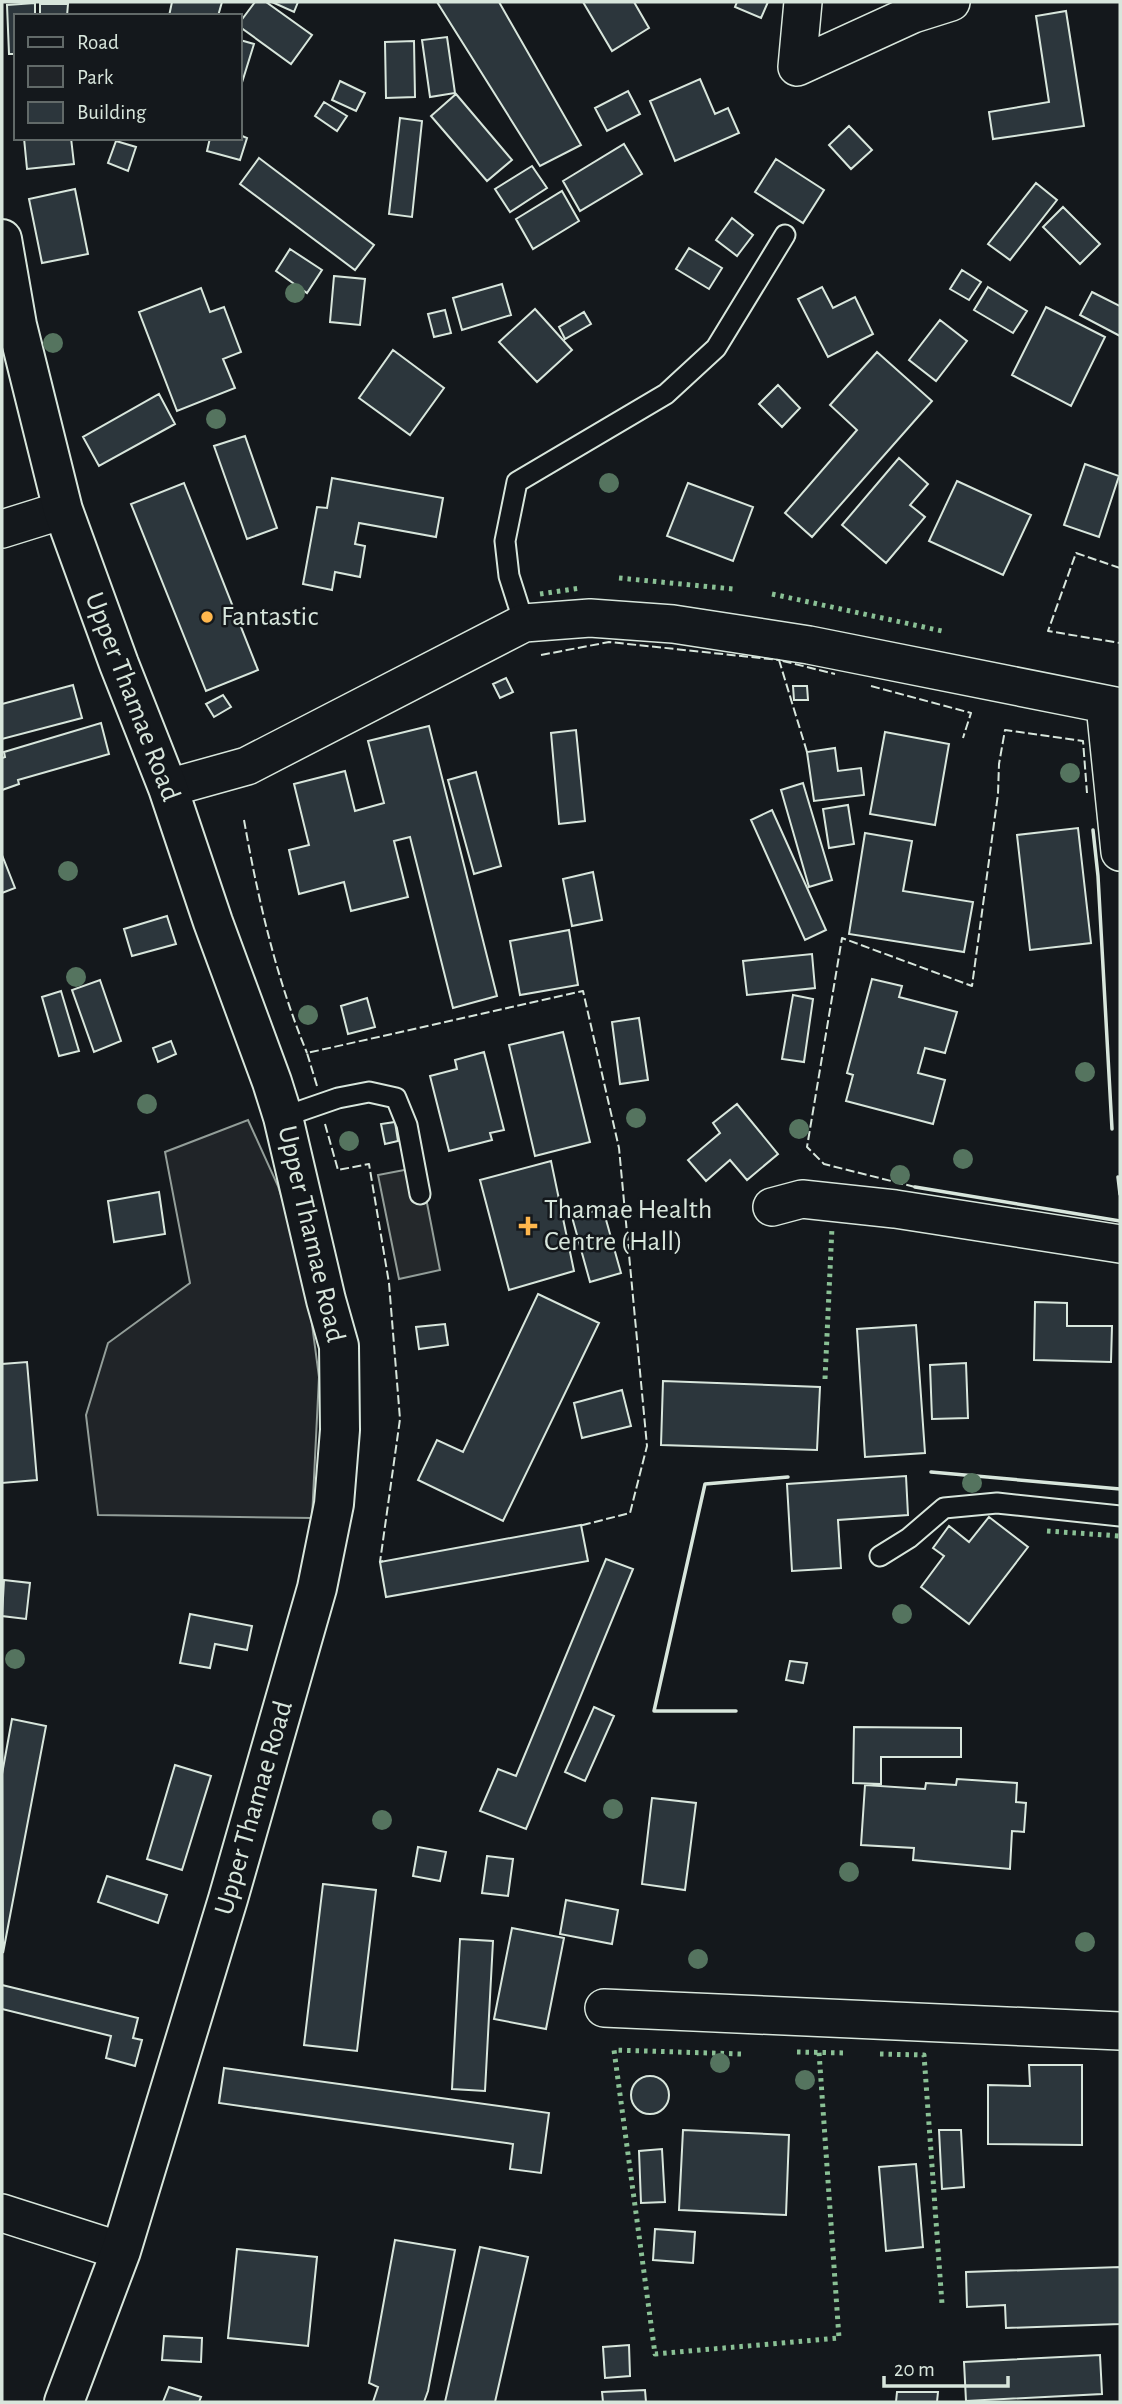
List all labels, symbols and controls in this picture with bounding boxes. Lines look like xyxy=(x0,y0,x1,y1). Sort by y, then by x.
legend xyxy=(14,14,242,140)
text: Road xyxy=(77,32,119,53)
text: Park xyxy=(77,67,114,88)
text: Building xyxy=(77,102,147,123)
street label: Upper Thamae Road xyxy=(79,589,185,805)
place label: Fantastic xyxy=(221,603,318,631)
marker: Fantastic xyxy=(199,609,215,625)
street label: Upper Thamae Road xyxy=(272,1123,350,1345)
place label: Thamae Health Centre (Hall) xyxy=(544,1196,712,1256)
marker: Thamae Health Centre (Hall) xyxy=(518,1216,538,1236)
street label: Upper Thamae Road xyxy=(210,1698,298,1918)
scale bar xyxy=(884,2344,1008,2388)
text: 20 m xyxy=(894,2359,935,2380)

